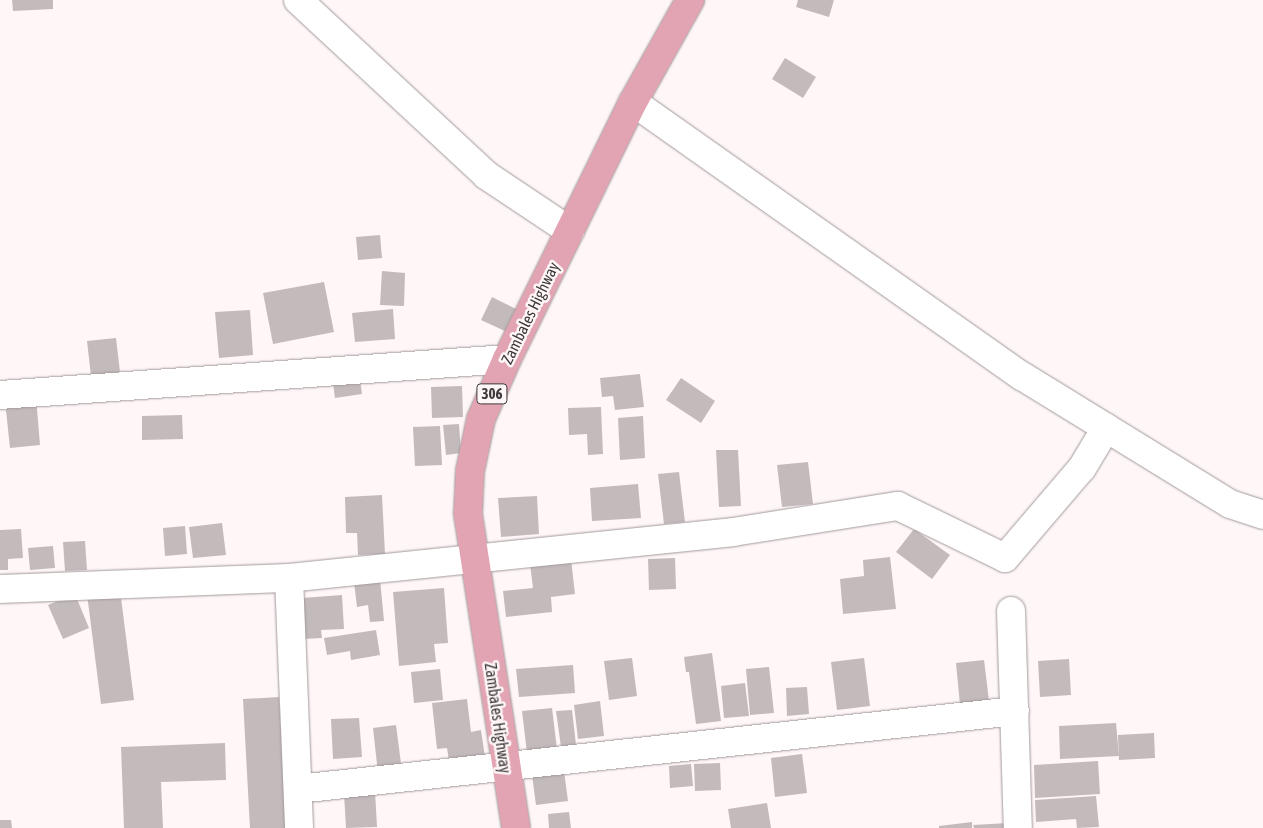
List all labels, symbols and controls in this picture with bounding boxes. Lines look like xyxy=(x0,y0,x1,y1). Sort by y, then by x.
street label: Zambales Highway xyxy=(497,259,563,367)
road number: 306 xyxy=(476,382,508,406)
street label: Zambales Highway xyxy=(481,662,515,774)

